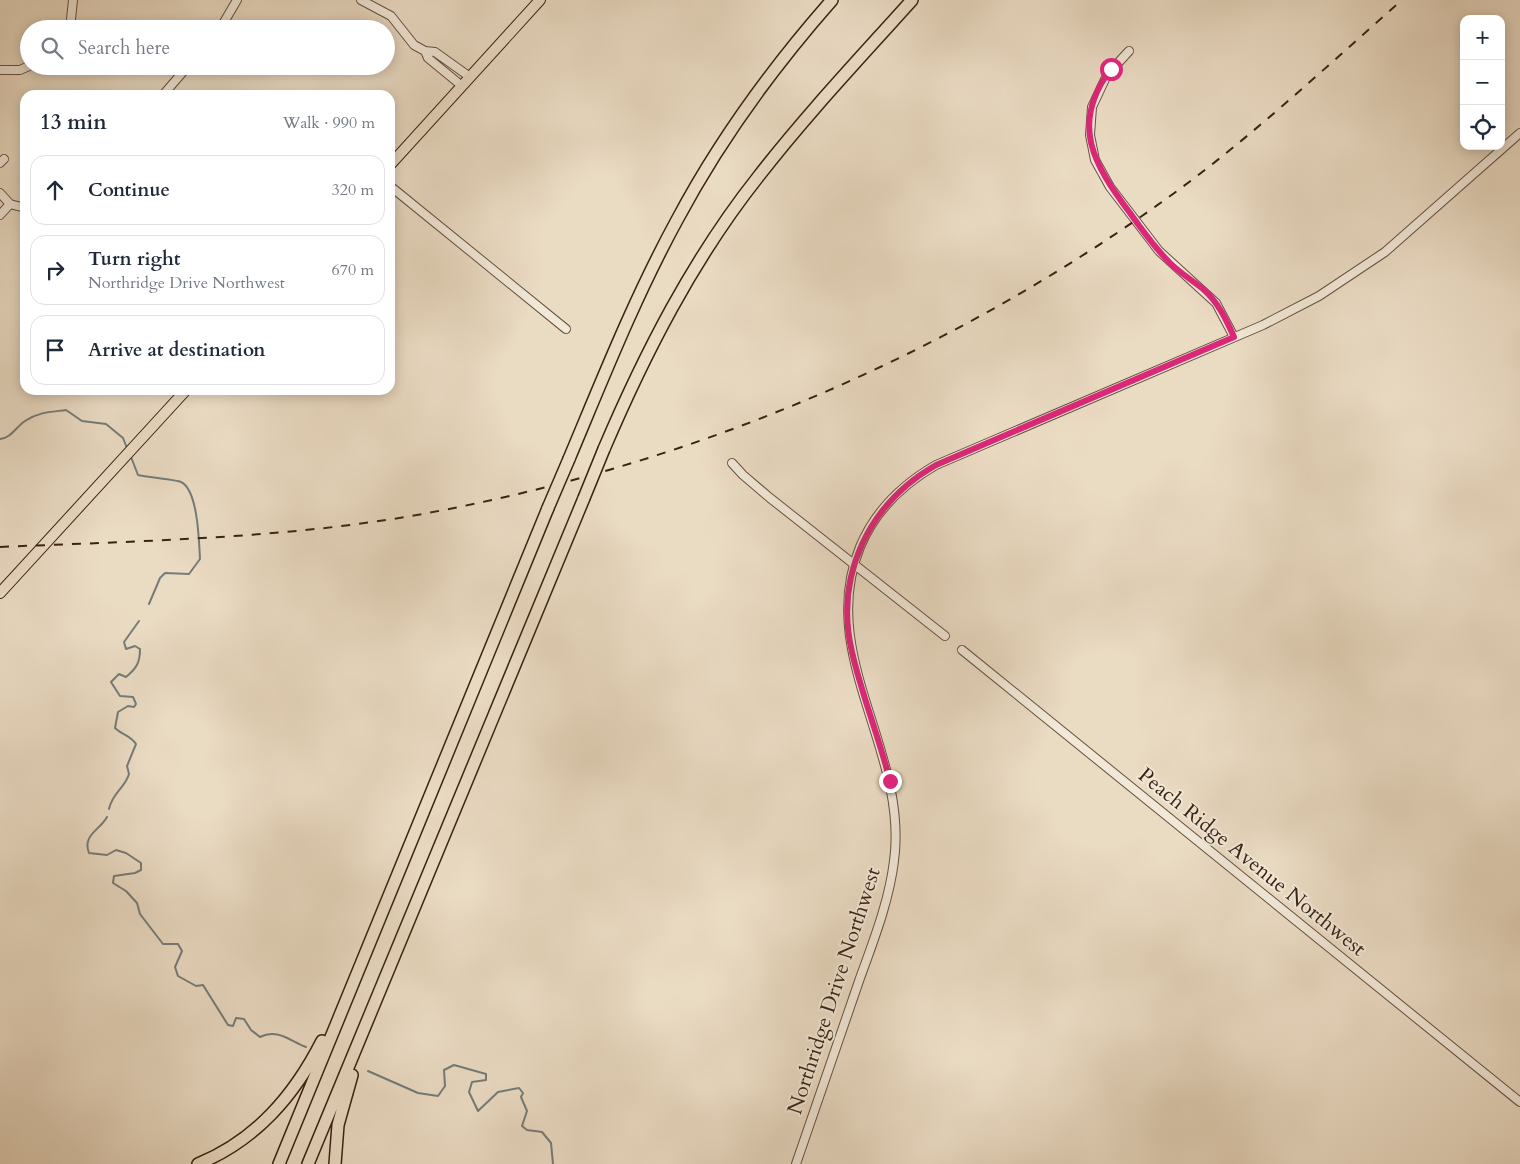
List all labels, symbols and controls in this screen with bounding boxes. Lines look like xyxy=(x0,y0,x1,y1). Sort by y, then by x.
map controls xyxy=(1460,15,1505,150)
button: + xyxy=(1460,15,1505,60)
search box xyxy=(20,20,395,75)
icon: search xyxy=(38,34,66,62)
text: Search here xyxy=(78,35,170,61)
route start xyxy=(1100,58,1123,81)
button: − xyxy=(1460,60,1505,105)
button: locate xyxy=(1460,105,1505,150)
text: 13 min xyxy=(40,108,107,137)
text: Walk · 990 m xyxy=(283,112,375,134)
icon: ahead xyxy=(41,176,69,204)
text: Continue xyxy=(88,177,170,203)
text: 320 m xyxy=(332,179,374,201)
text: Turn right xyxy=(88,246,180,272)
icon: right xyxy=(41,256,69,284)
text: 670 m xyxy=(332,259,374,281)
text: Northridge Drive Northwest xyxy=(88,272,285,294)
icon: arrive xyxy=(41,336,69,364)
text: Arrive at destination xyxy=(88,337,265,363)
street label: Peach Ridge Avenue Northwest xyxy=(1132,761,1372,963)
route end xyxy=(879,770,902,793)
street label: Northridge Drive Northwest xyxy=(780,863,888,1118)

